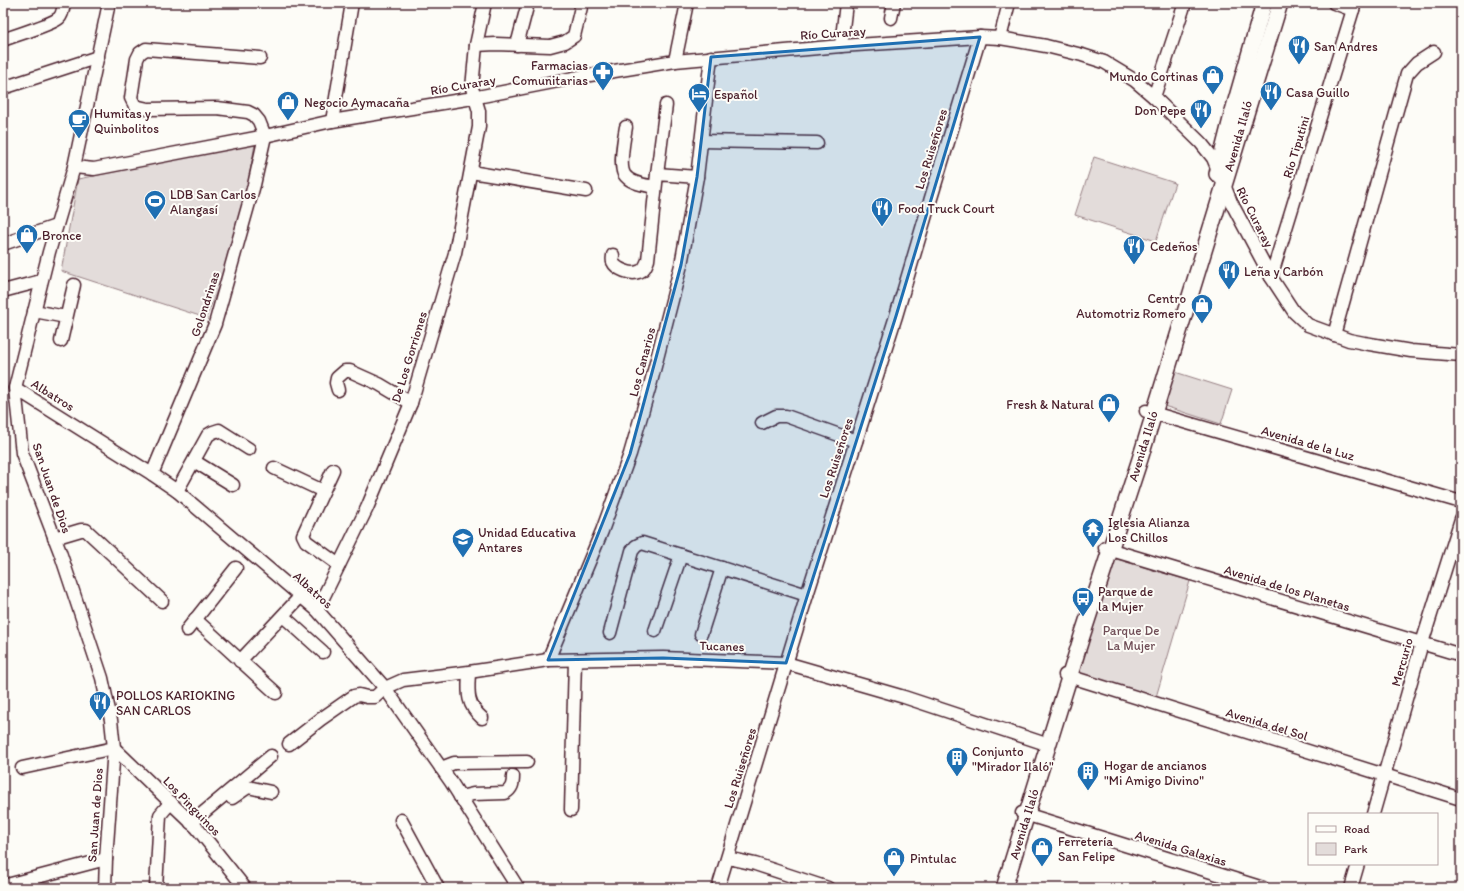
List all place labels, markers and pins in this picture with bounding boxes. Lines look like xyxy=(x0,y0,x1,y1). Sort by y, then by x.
restaurant icon: San Andres xyxy=(1286,33,1312,66)
place label: San Andres xyxy=(1314,39,1378,54)
place label: Farmacias Comunitarias xyxy=(512,58,588,88)
pharmacy icon: Farmacias Comunitarias xyxy=(590,59,616,92)
shop icon: Mundo Cortinas xyxy=(1200,63,1226,96)
place label: Mundo Cortinas xyxy=(1109,69,1198,84)
restaurant icon: Casa Guillo xyxy=(1258,79,1284,112)
hotel icon: Español xyxy=(686,81,712,114)
place label: Casa Guillo xyxy=(1286,85,1350,100)
place label: Español xyxy=(714,87,758,102)
shop icon: Negocio Aymacaña xyxy=(275,89,301,122)
place label: Negocio Aymacaña xyxy=(304,95,410,110)
restaurant icon: Don Pepe xyxy=(1188,97,1214,130)
place label: Don Pepe xyxy=(1134,103,1186,118)
place label: Humitas y Quinbolitos xyxy=(94,106,159,136)
cafe icon: Humitas y Quinbolitos xyxy=(66,107,92,140)
place label: LDB San Carlos Alangasí xyxy=(170,187,257,217)
sports icon: LDB San Carlos Alangasí xyxy=(142,188,168,221)
restaurant icon: Food Truck Court xyxy=(869,195,895,228)
place label: Food Truck Court xyxy=(898,201,995,216)
shop icon: Bronce xyxy=(14,222,40,255)
place label: Bronce xyxy=(42,228,81,243)
restaurant icon: Cedeños xyxy=(1121,233,1147,266)
place label: Cedeños xyxy=(1150,239,1198,254)
restaurant icon: Leña y Carbón xyxy=(1216,258,1242,291)
place label: Leña y Carbón xyxy=(1244,264,1324,279)
place label: Centro Automotriz Romero xyxy=(1076,291,1186,321)
shop icon: Centro Automotriz Romero xyxy=(1189,292,1215,325)
shop icon: Fresh & Natural xyxy=(1096,391,1122,424)
place label: Fresh & Natural xyxy=(1006,397,1094,412)
place label: Iglesia Alianza Los Chillos xyxy=(1108,515,1190,545)
temple icon: Iglesia Alianza Los Chillos xyxy=(1080,516,1106,549)
place label: Unidad Educativa Antares xyxy=(478,525,576,555)
school or university icon: Unidad Educativa Antares xyxy=(450,526,476,559)
place label: Parque de la Mujer xyxy=(1098,584,1153,614)
bus stop icon: Parque de la Mujer xyxy=(1070,585,1096,618)
place label: POLLOS KARIOKING SAN CARLOS xyxy=(116,688,235,718)
restaurant icon: POLLOS KARIOKING SAN CARLOS xyxy=(87,689,113,722)
place label: Conjunto "Mirador Ilaló" xyxy=(972,744,1054,774)
building icon: Conjunto "Mirador Ilaló" xyxy=(944,745,970,778)
place label: Hogar de ancianos "Mi Amigo Divino" xyxy=(1104,758,1207,788)
building icon: Hogar de ancianos "Mi Amigo Divino" xyxy=(1075,759,1101,792)
place label: Ferretería San Felipe xyxy=(1058,834,1115,864)
shop icon: Ferretería San Felipe xyxy=(1029,835,1055,868)
shop icon: Pintulac xyxy=(881,845,907,878)
place label: Pintulac xyxy=(910,851,957,866)

